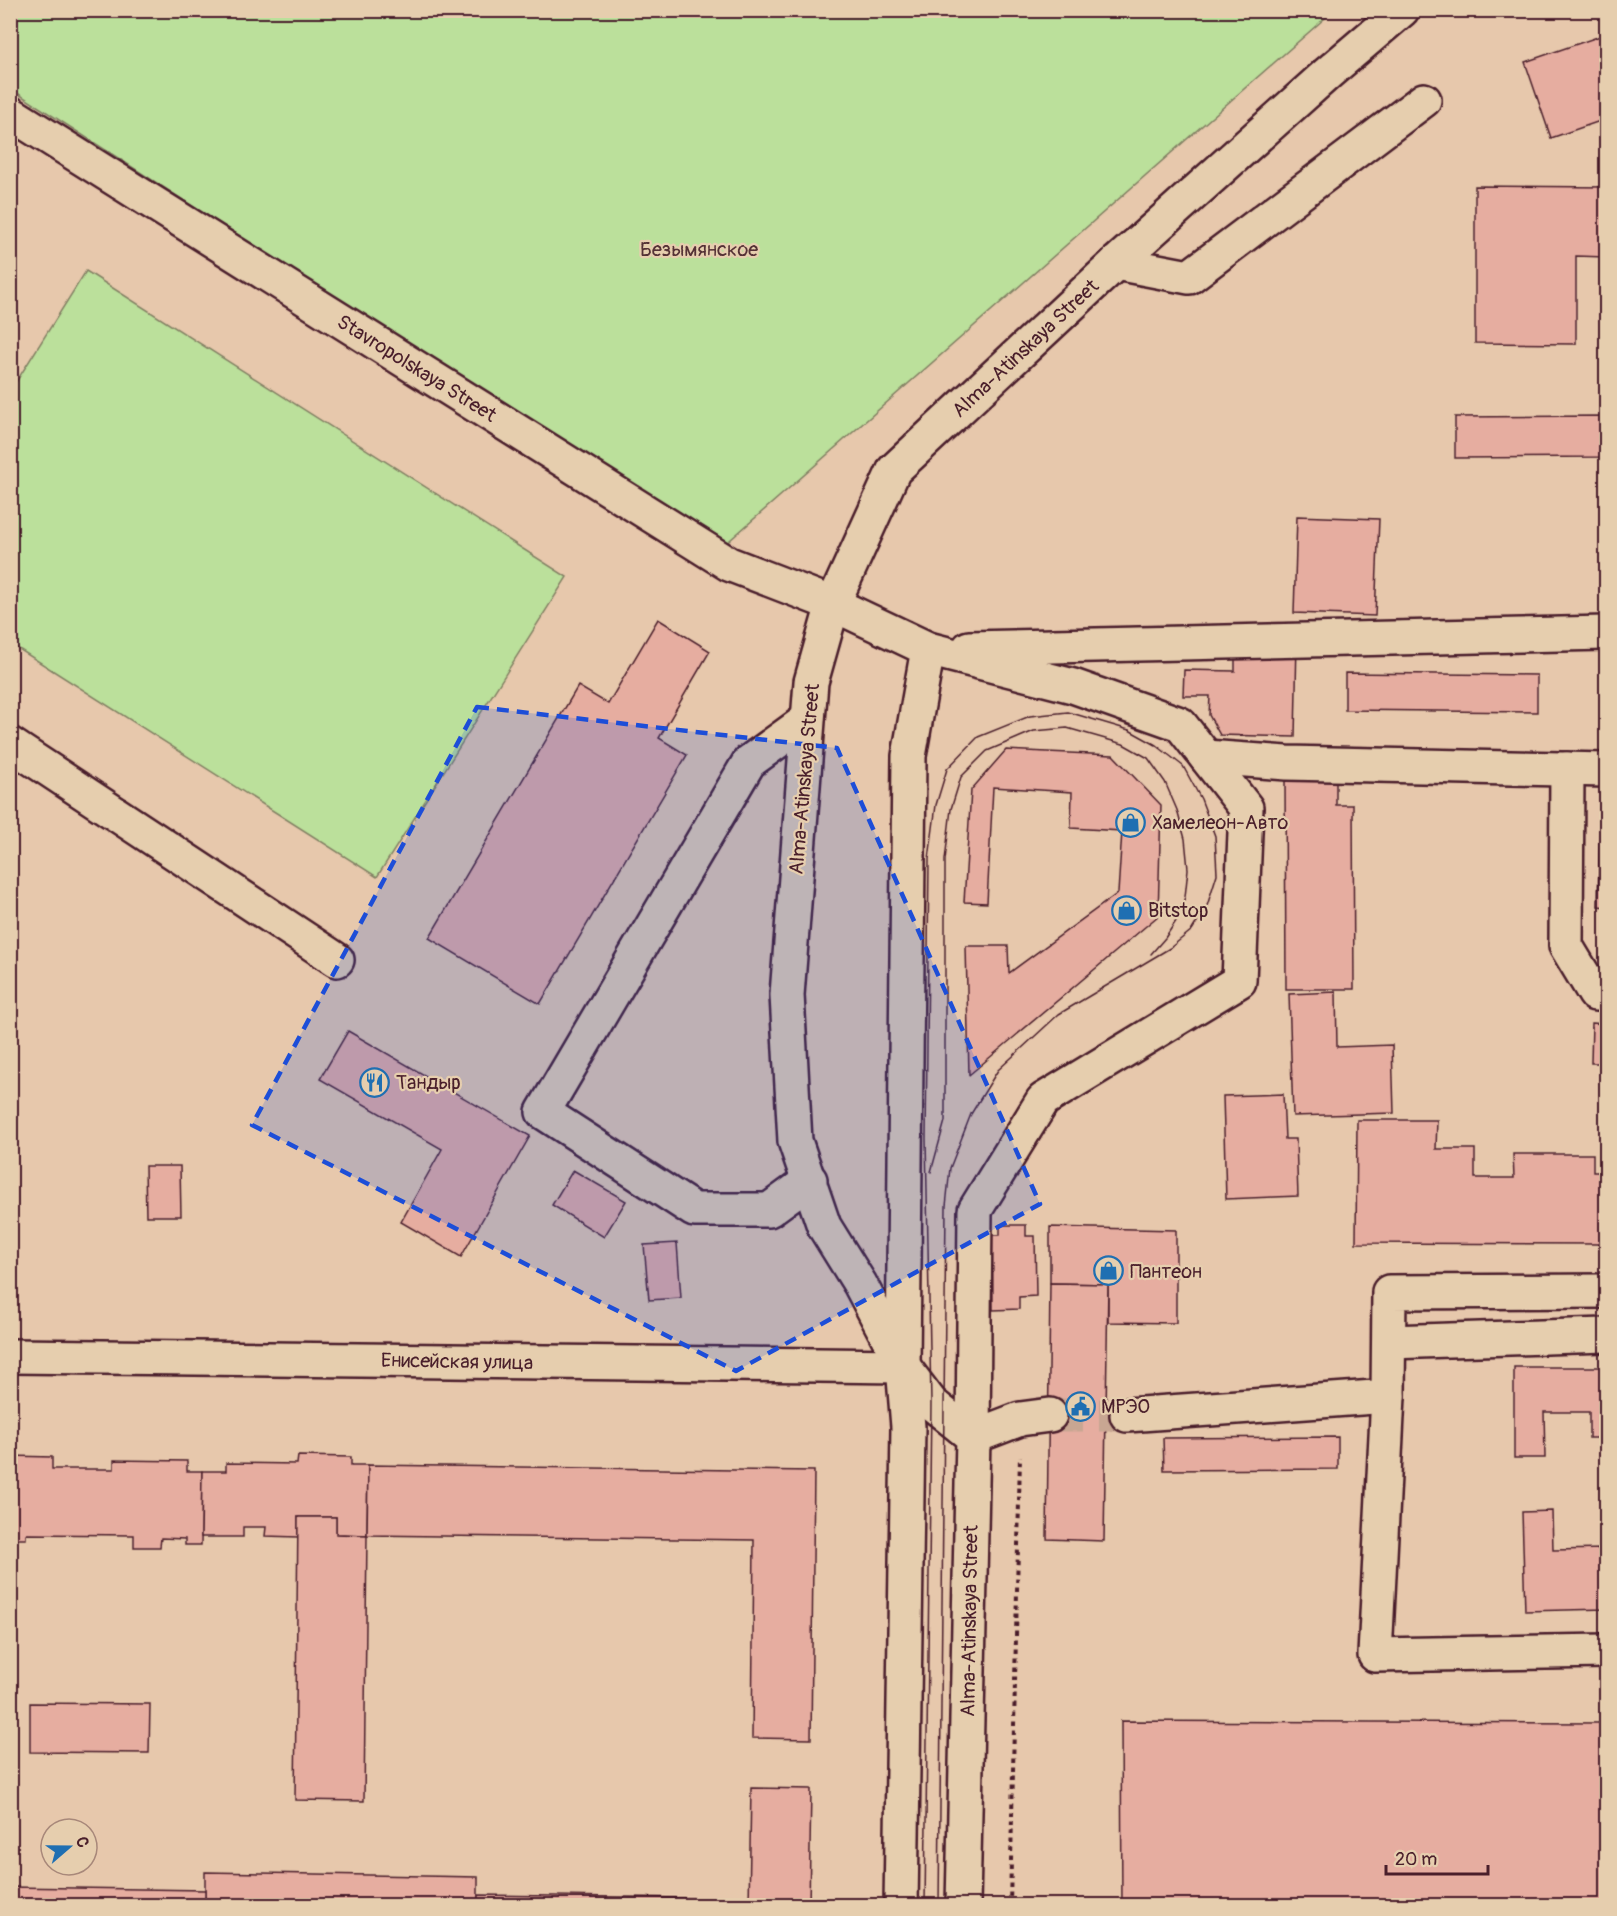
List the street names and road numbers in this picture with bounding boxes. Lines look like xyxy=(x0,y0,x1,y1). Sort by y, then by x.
street label: Alma-Atinskaya Street xyxy=(947,273,1105,423)
street label: Stavropolskaya Street xyxy=(332,309,502,428)
street label: Alma-Atinskaya Street xyxy=(784,682,825,876)
street label: Енисейская улица xyxy=(381,1348,533,1375)
street label: Alma-Atinskaya Street xyxy=(955,1524,984,1717)

